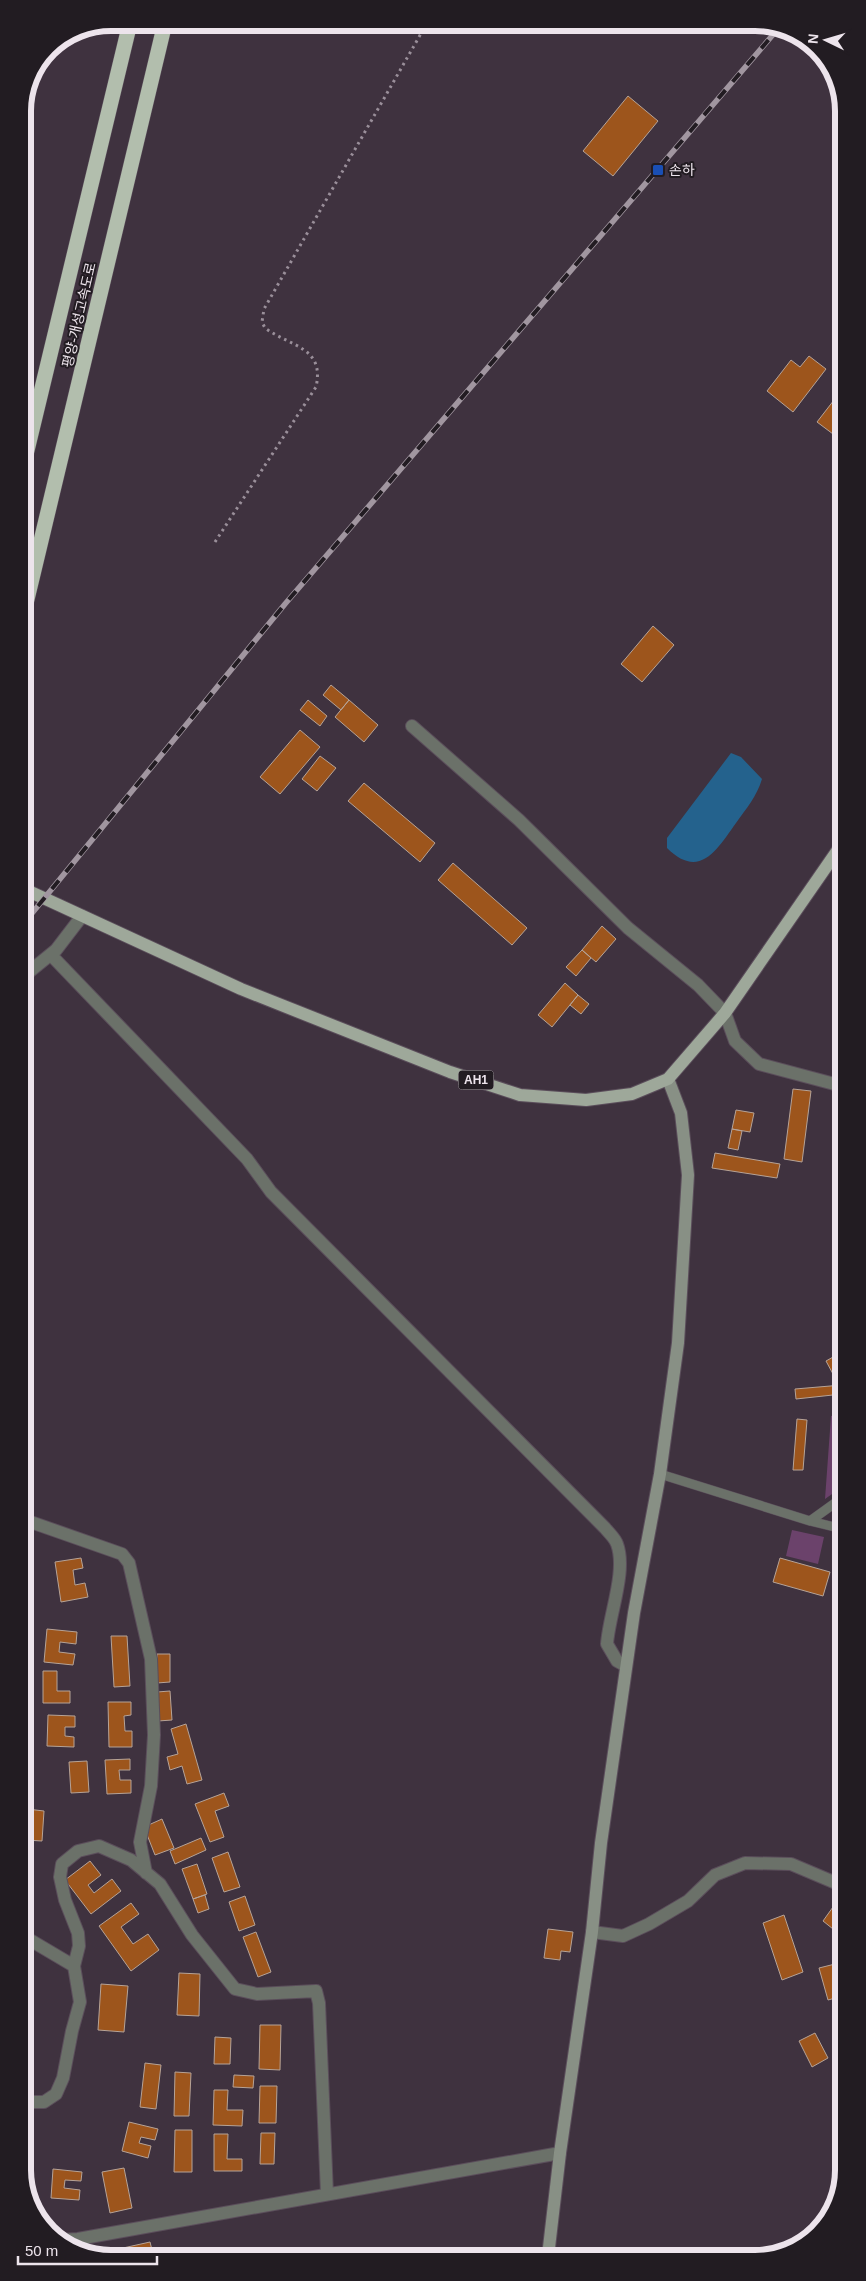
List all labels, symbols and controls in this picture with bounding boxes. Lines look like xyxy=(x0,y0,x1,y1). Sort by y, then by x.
north arrow xyxy=(801,15,851,65)
text: N xyxy=(805,33,821,45)
place label: 손하 xyxy=(669,162,695,178)
marker: 손하 xyxy=(651,163,665,177)
street label: 평양-개성고속도로 xyxy=(59,261,99,369)
road number: AH1 xyxy=(458,1070,494,1090)
scale bar xyxy=(18,2234,156,2266)
text: 50 m xyxy=(25,2242,58,2259)

